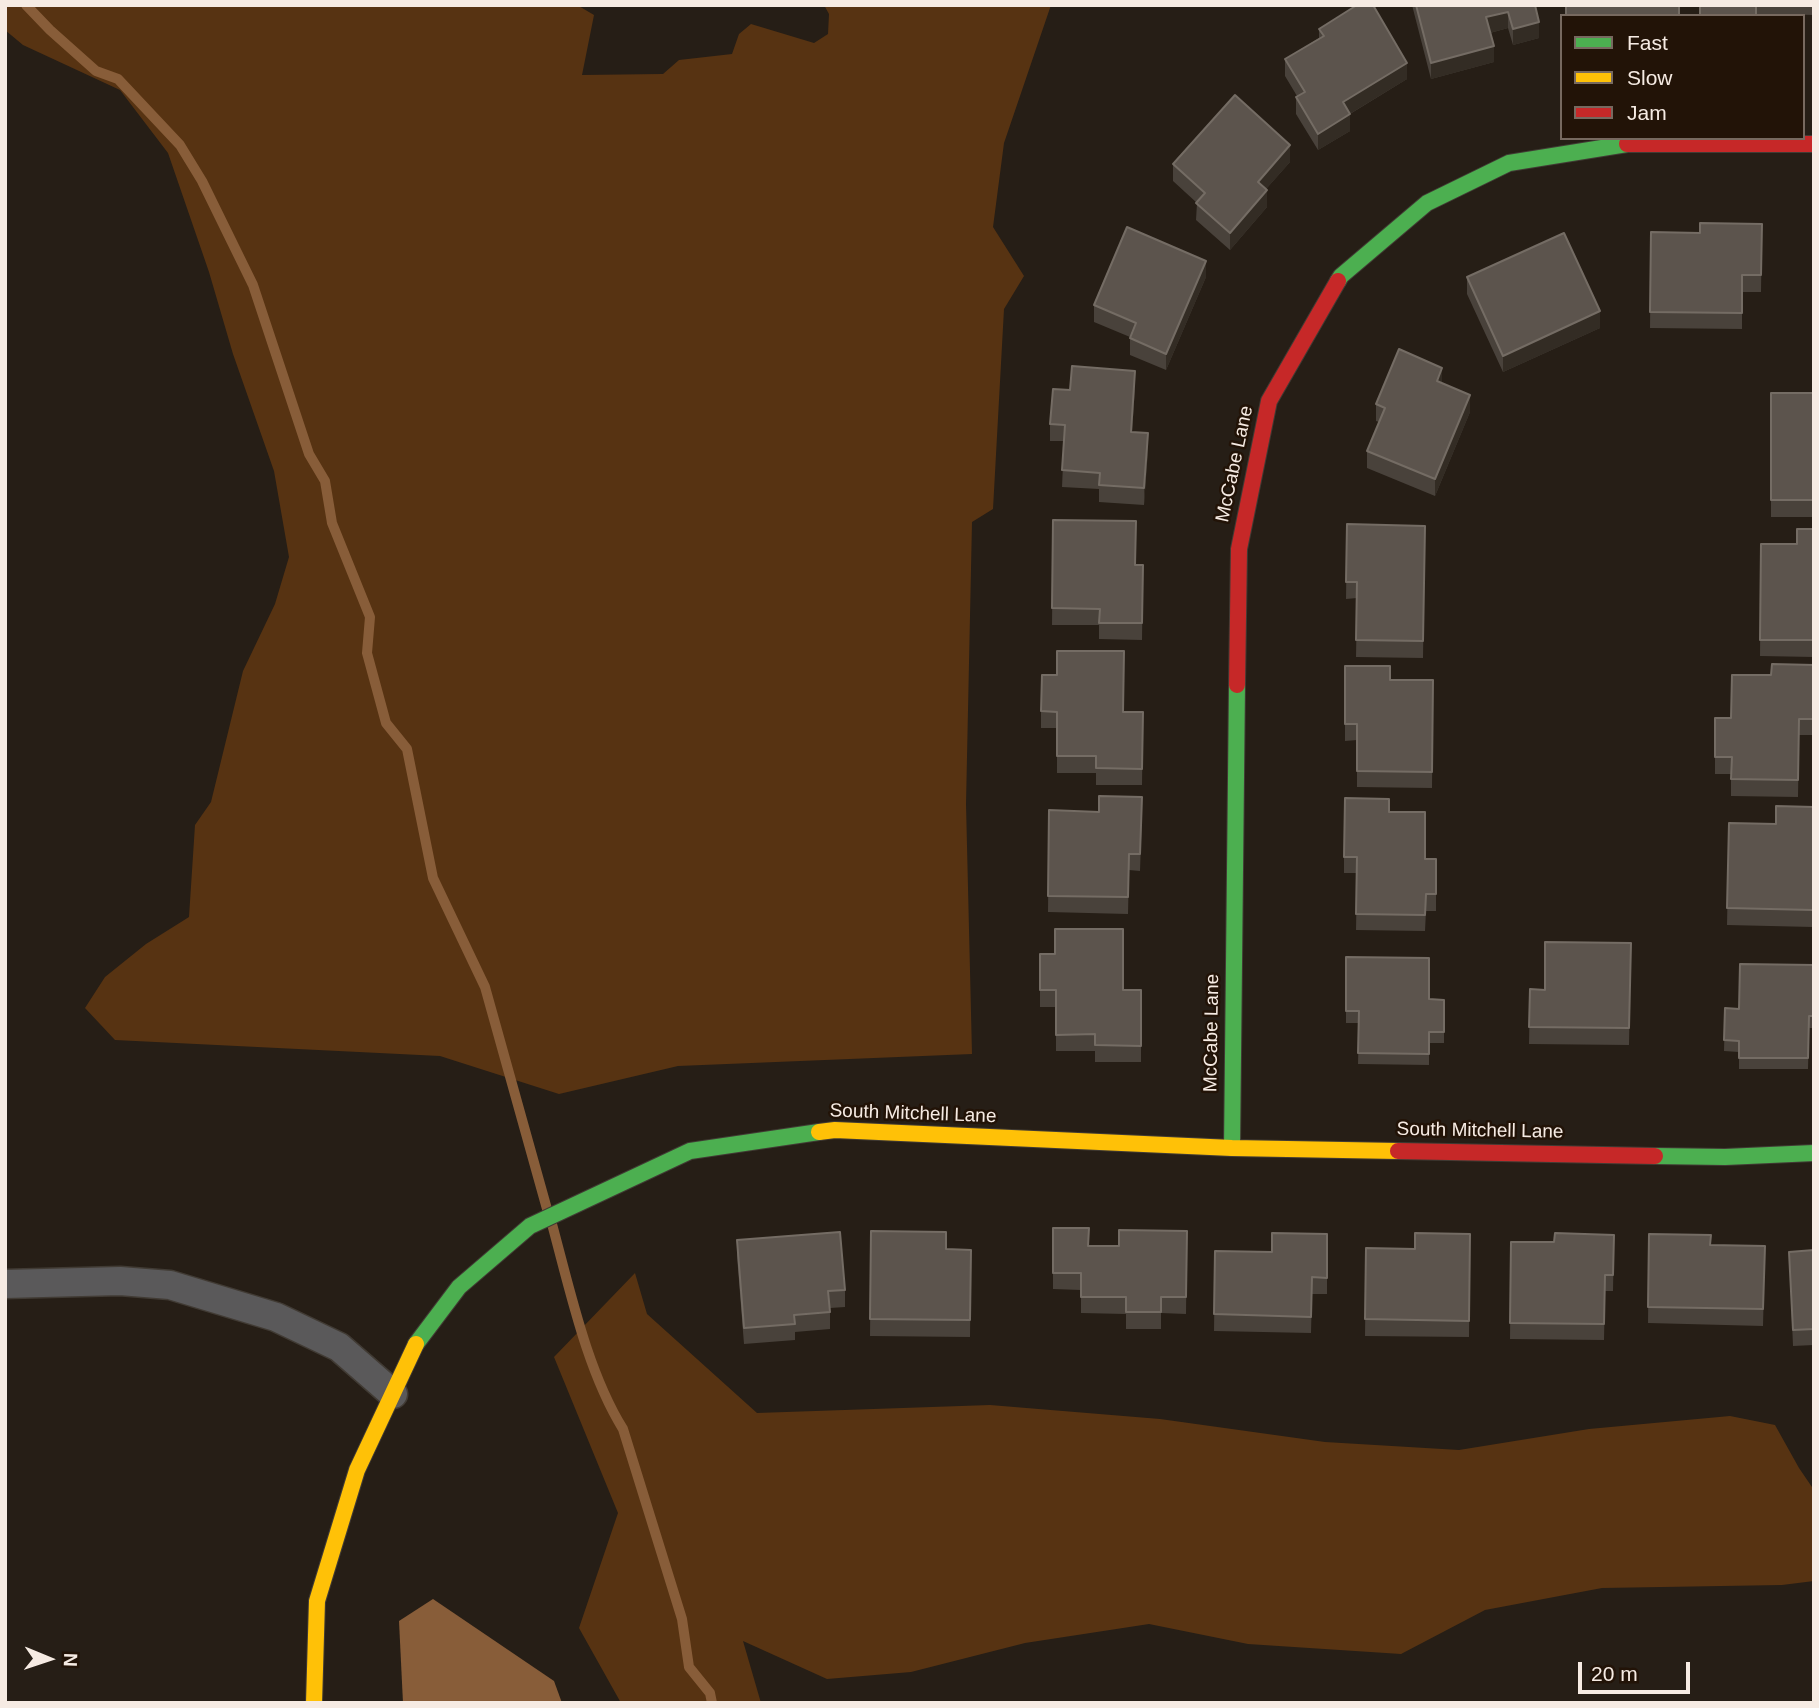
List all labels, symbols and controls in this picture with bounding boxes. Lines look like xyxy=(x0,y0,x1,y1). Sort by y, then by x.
legend xyxy=(1560,14,1805,140)
text: Fast xyxy=(1627,31,1668,54)
text: Slow xyxy=(1627,66,1673,89)
text: Jam xyxy=(1627,101,1667,124)
street label: McCabe Lane xyxy=(1212,404,1258,524)
street label: McCabe Lane xyxy=(1200,974,1224,1092)
street label: South Mitchell Lane xyxy=(829,1100,997,1128)
street label: South Mitchell Lane xyxy=(1396,1118,1564,1144)
north arrow xyxy=(14,1624,84,1694)
scale bar xyxy=(1581,1648,1693,1692)
text: N xyxy=(60,1653,81,1667)
text: 20 m xyxy=(1591,1662,1638,1685)

